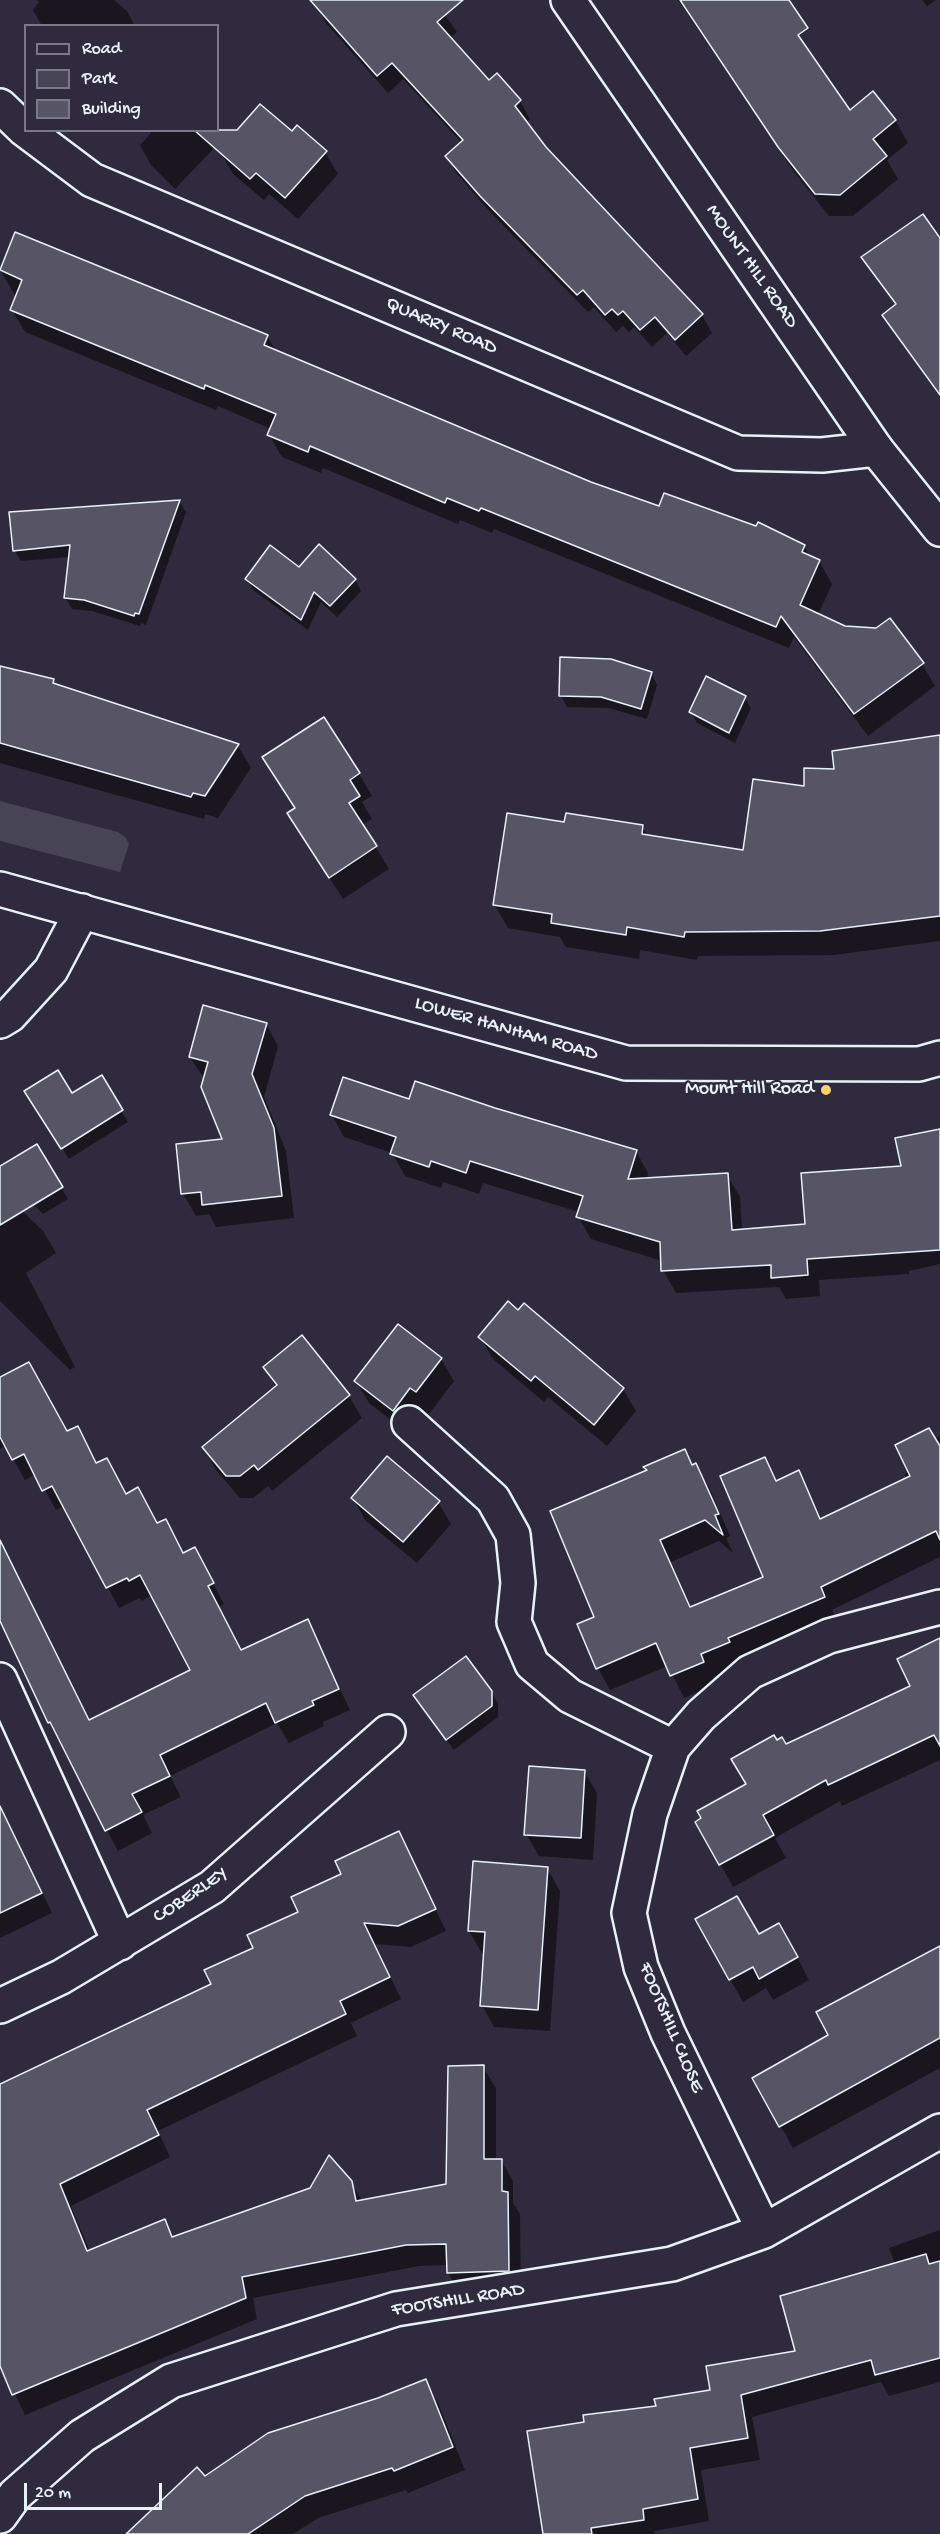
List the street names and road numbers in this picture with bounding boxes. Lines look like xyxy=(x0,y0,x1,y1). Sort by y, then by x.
street label: MOUNT HILL ROAD xyxy=(699,200,803,334)
street label: QUARRY ROAD xyxy=(381,293,501,361)
street label: LOWER HANHAM ROAD xyxy=(412,992,600,1068)
street label: COBERLEY xyxy=(149,1862,233,1930)
street label: FOOTSHILL CLOSE xyxy=(632,1959,708,2097)
street label: FOOTSHILL ROAD xyxy=(390,2279,526,2323)

